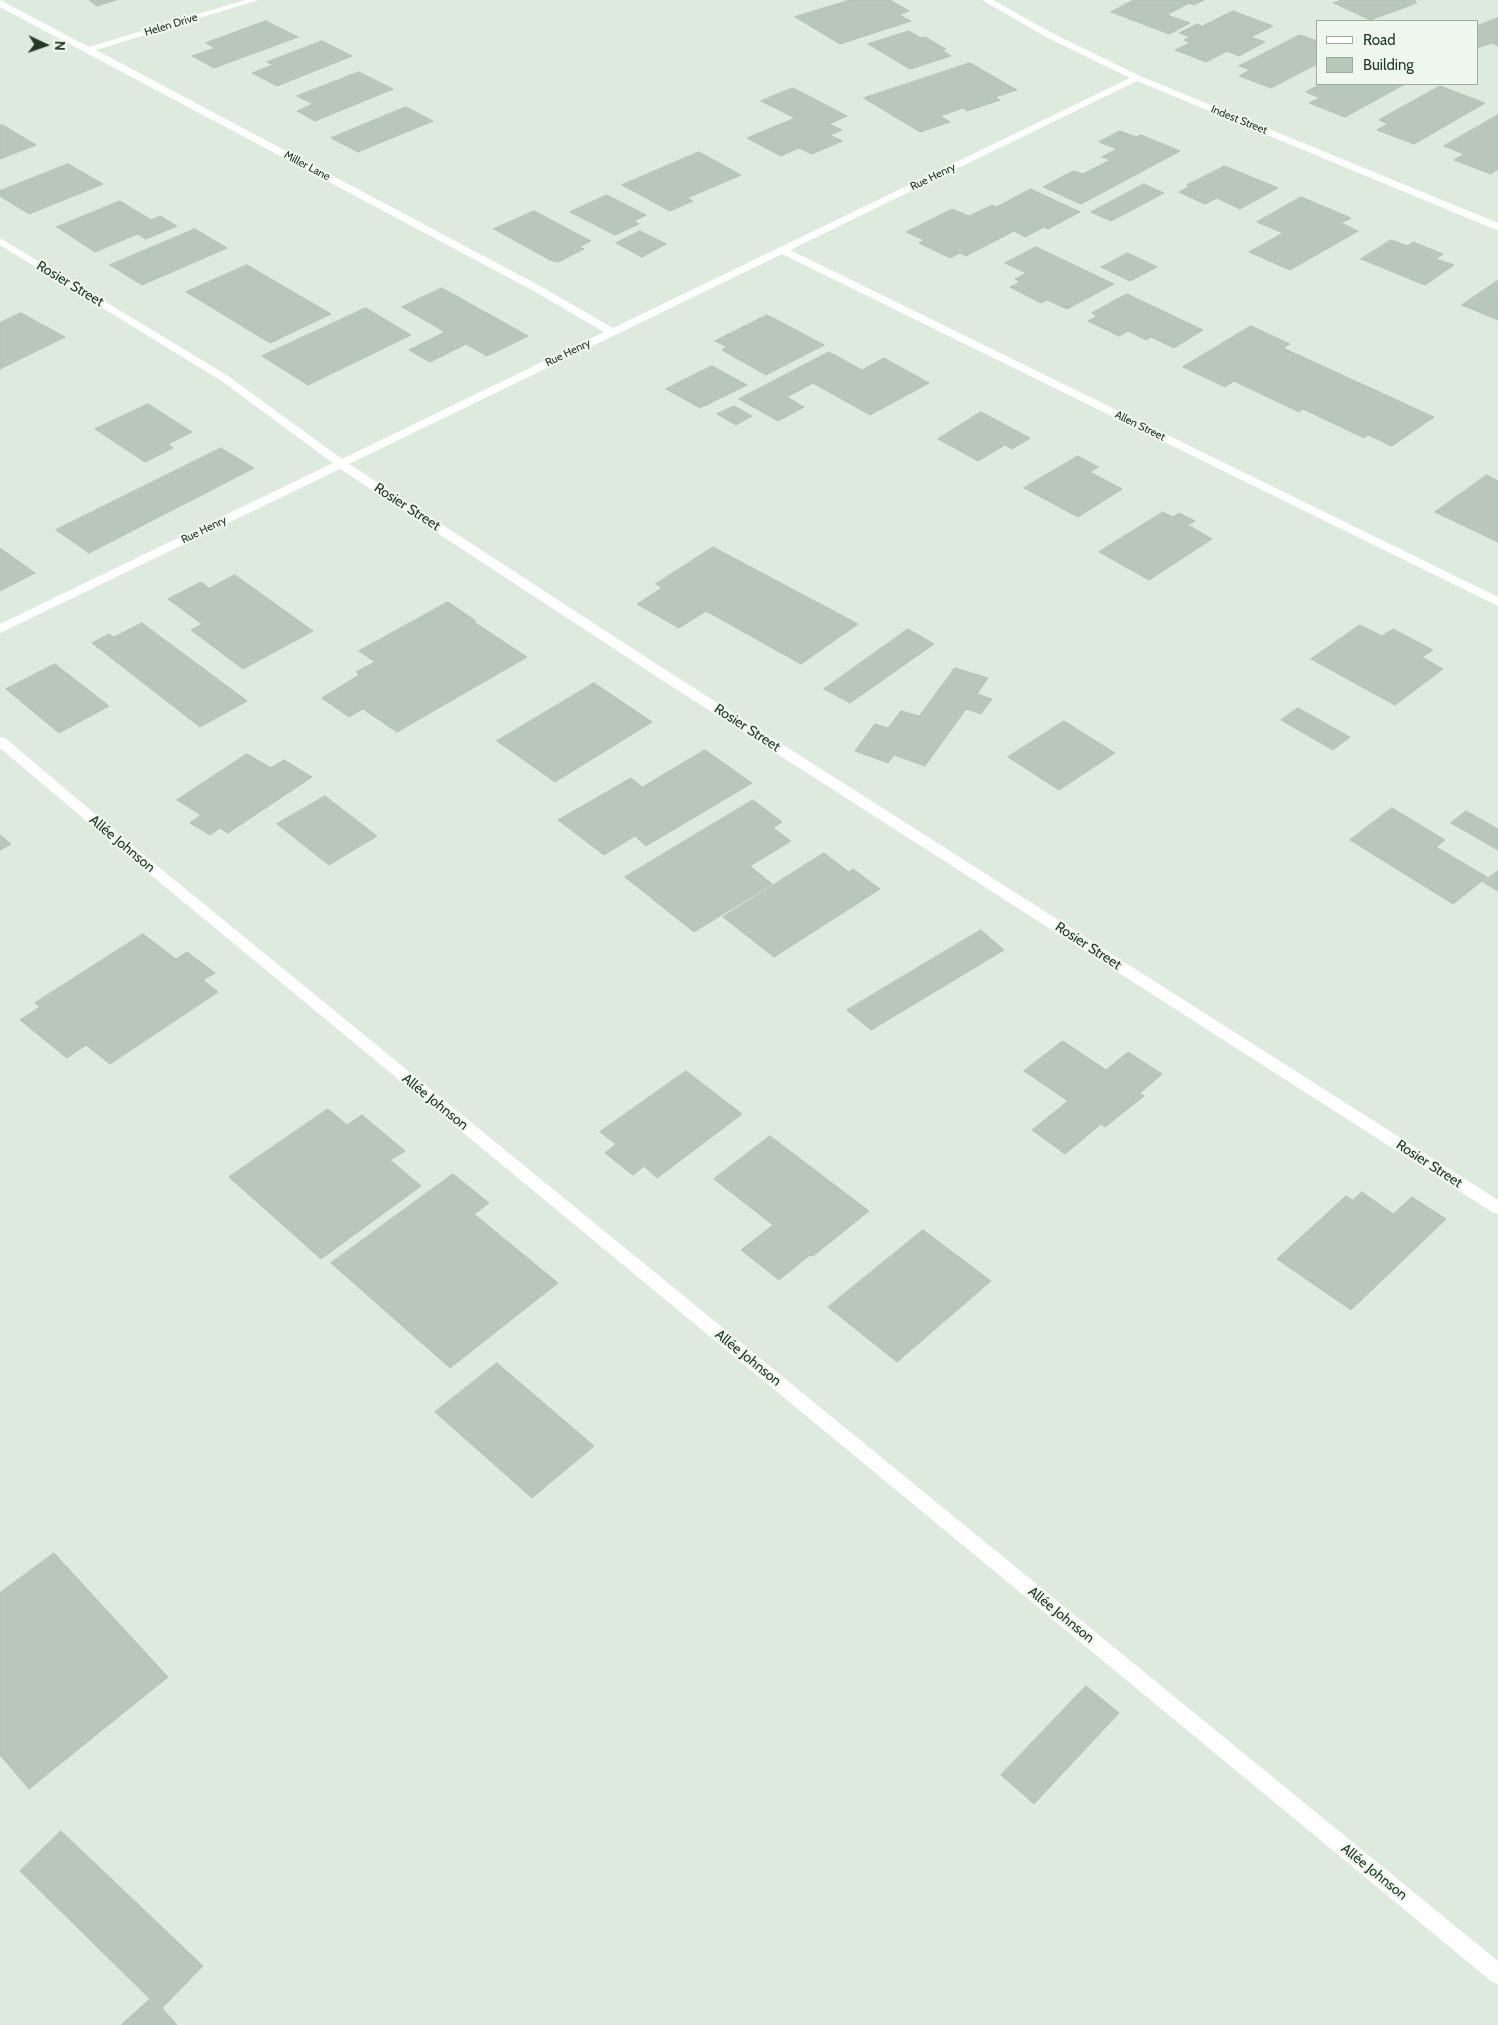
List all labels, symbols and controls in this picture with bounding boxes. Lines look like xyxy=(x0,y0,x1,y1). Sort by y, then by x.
street label: Helen Drive xyxy=(143,11,199,39)
north arrow xyxy=(20,20,70,70)
legend xyxy=(1316,20,1478,85)
text: Road xyxy=(1363,31,1396,49)
text: N xyxy=(51,40,69,51)
text: Building xyxy=(1363,56,1414,74)
street label: Indest Street xyxy=(1209,103,1269,137)
street label: Miller Lane xyxy=(282,148,332,184)
street label: Rue Henry xyxy=(908,160,958,194)
street label: Rosier Street xyxy=(33,257,107,311)
street label: Rue Henry xyxy=(543,336,593,370)
street label: Allen Street xyxy=(1113,408,1167,444)
street label: Rosier Street xyxy=(371,479,443,535)
street label: Rue Henry xyxy=(179,513,229,547)
street label: Rosier Street xyxy=(711,700,783,756)
street label: Allée Johnson xyxy=(86,812,158,876)
street label: Rosier Street xyxy=(1052,918,1124,974)
street label: Allée Johnson xyxy=(398,1070,472,1134)
street label: Rosier Street xyxy=(1393,1136,1465,1192)
street label: Allée Johnson xyxy=(711,1326,785,1390)
street label: Allée Johnson xyxy=(1024,1583,1098,1647)
street label: Allée Johnson xyxy=(1337,1840,1411,1904)

